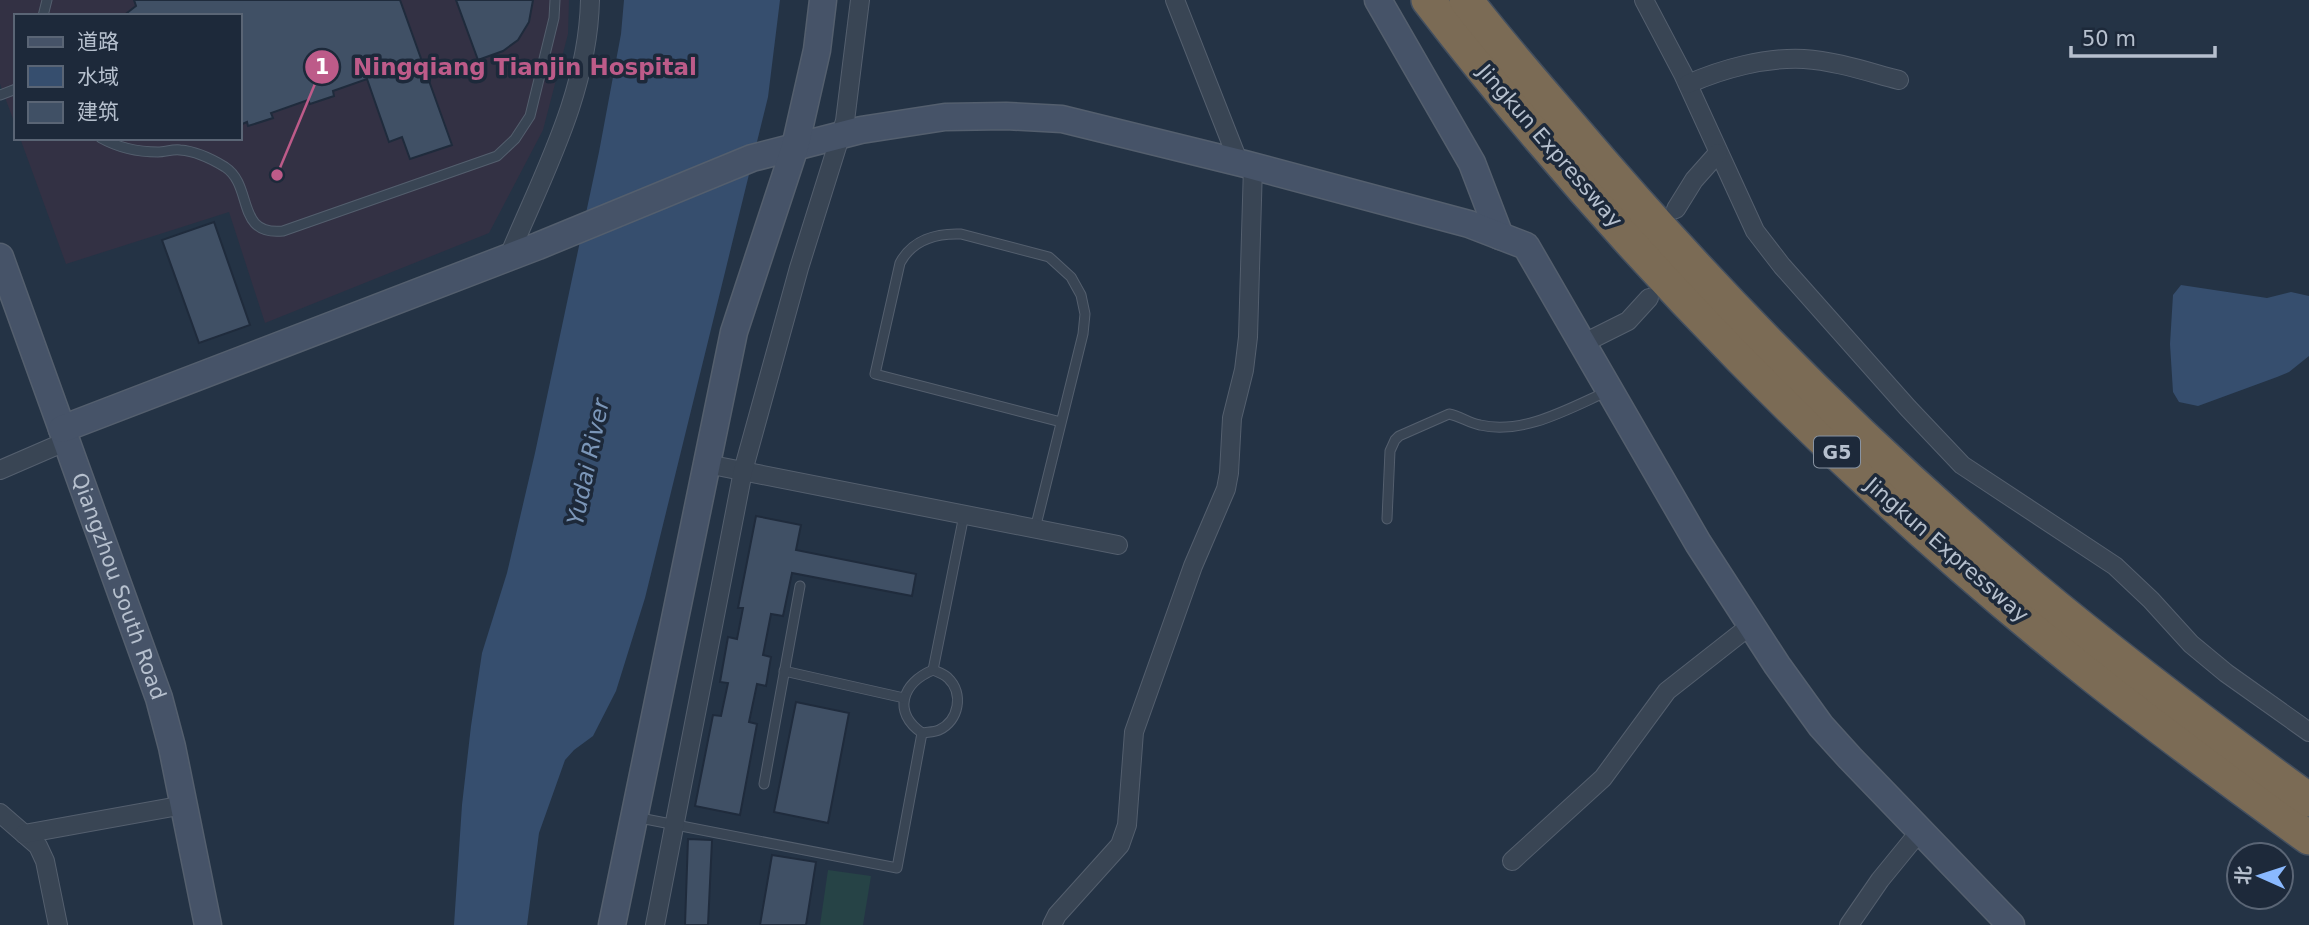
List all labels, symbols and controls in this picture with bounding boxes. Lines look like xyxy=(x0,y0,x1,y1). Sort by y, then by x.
legend xyxy=(14,14,242,140)
scale bar xyxy=(2071,14,2214,58)
text: 50 m xyxy=(2082,27,2136,51)
text: 道路 xyxy=(77,30,119,54)
callout: Ningqiang Tianjin Hospital xyxy=(304,45,711,89)
text: Ningqiang Tianjin Hospital xyxy=(353,54,697,80)
text: 1 xyxy=(315,55,329,79)
street label: Jingkun Expressway xyxy=(1471,58,1627,232)
text: 水域 xyxy=(77,65,119,89)
text: 建筑 xyxy=(77,100,119,124)
water label: Yudai River xyxy=(562,395,614,528)
road number: G5 xyxy=(1814,436,1860,467)
street label: Qiangzhou South Road xyxy=(67,469,171,703)
street label: Jingkun Expressway xyxy=(1859,471,2033,627)
north arrow xyxy=(2225,841,2295,911)
text: 北 xyxy=(2232,865,2255,885)

